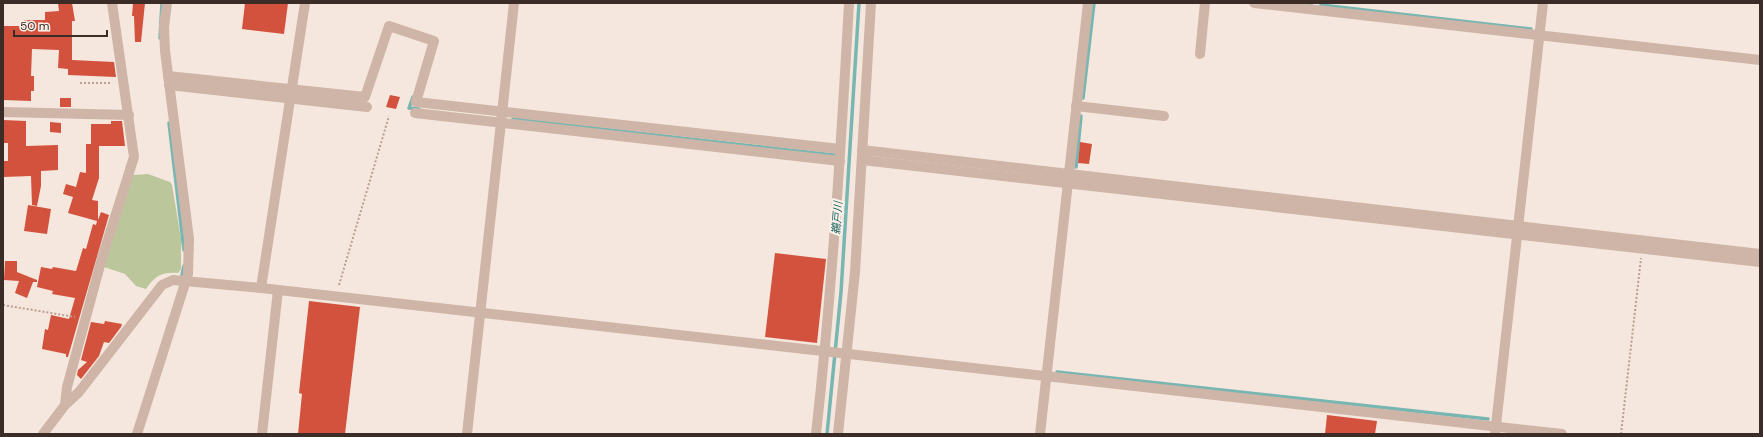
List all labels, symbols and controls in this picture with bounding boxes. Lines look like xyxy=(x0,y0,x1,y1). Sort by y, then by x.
scale bar xyxy=(14,12,107,38)
text: 50 m xyxy=(20,18,49,34)
water label: 鵜戸川 xyxy=(829,200,845,235)

